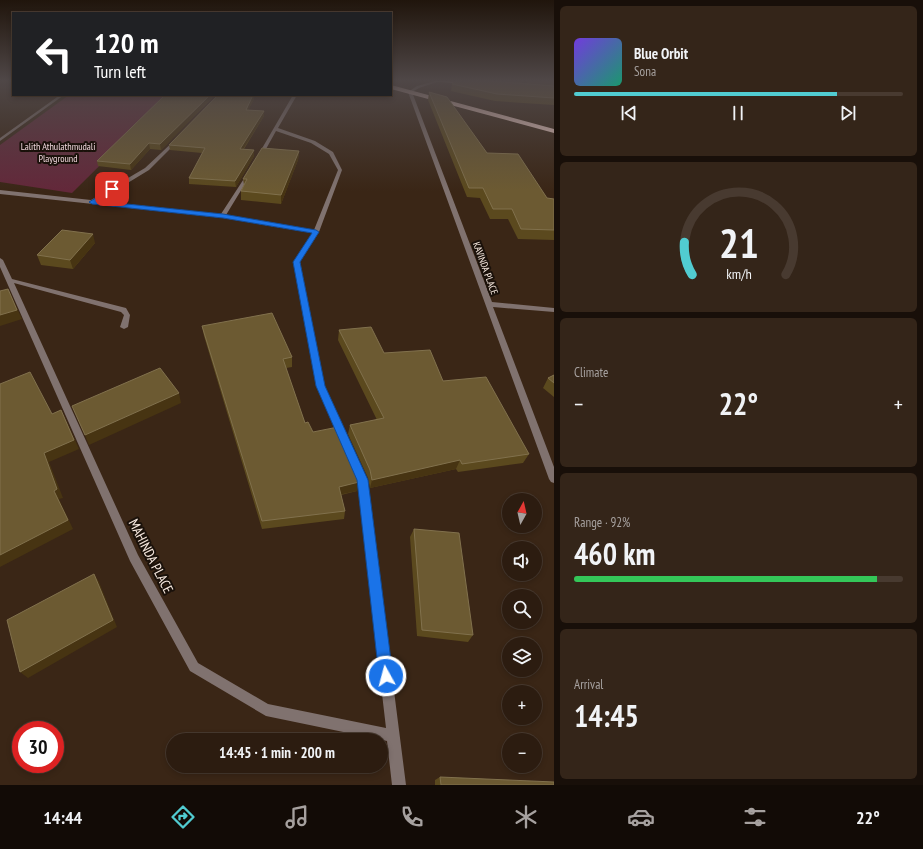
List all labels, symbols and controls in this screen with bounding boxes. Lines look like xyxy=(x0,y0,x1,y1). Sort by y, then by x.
text: 120 m xyxy=(94,24,158,61)
icon: left xyxy=(28,28,80,80)
text: Blue Orbit xyxy=(634,44,688,63)
text: Turn left xyxy=(94,60,146,83)
text: Sona xyxy=(634,63,656,80)
icon: previous xyxy=(618,102,640,124)
icon: pause xyxy=(727,102,749,124)
icon: next xyxy=(837,102,859,124)
park label: Lalith Athulathmudali Playground xyxy=(21,140,95,165)
pin xyxy=(95,172,129,206)
icon: arrive xyxy=(101,178,123,200)
text: 21 xyxy=(719,215,758,268)
street label: KAVINDA PLACE xyxy=(470,240,501,296)
text: km/h xyxy=(726,263,751,282)
text: Climate xyxy=(574,364,608,381)
text: 22° xyxy=(719,384,758,423)
text: − xyxy=(574,390,583,418)
text: + xyxy=(894,390,903,418)
north arrow xyxy=(502,493,542,533)
map controls xyxy=(502,493,542,773)
text: Range · 92% xyxy=(574,514,630,531)
street label: MAHINDA PLACE xyxy=(125,516,177,596)
text: 460 km xyxy=(574,534,655,573)
button: sound xyxy=(502,541,542,581)
button: search xyxy=(502,589,542,629)
button: layers xyxy=(502,637,542,677)
position arrow xyxy=(365,655,407,697)
text: Arrival xyxy=(574,676,603,693)
button: + xyxy=(502,685,542,725)
text: 14:45 xyxy=(574,696,639,735)
speed limit sign: 30 xyxy=(12,721,64,773)
button: − xyxy=(502,733,542,773)
text: 14:45 · 1 min · 200 m xyxy=(219,743,335,762)
icon: directions xyxy=(169,803,197,831)
icon: music xyxy=(283,803,311,831)
icon: phone xyxy=(398,803,426,831)
icon: climate xyxy=(512,803,540,831)
icon: car xyxy=(627,803,655,831)
icon: filters xyxy=(741,803,769,831)
text: 14:44 xyxy=(43,806,82,829)
text: 22° xyxy=(856,806,880,829)

